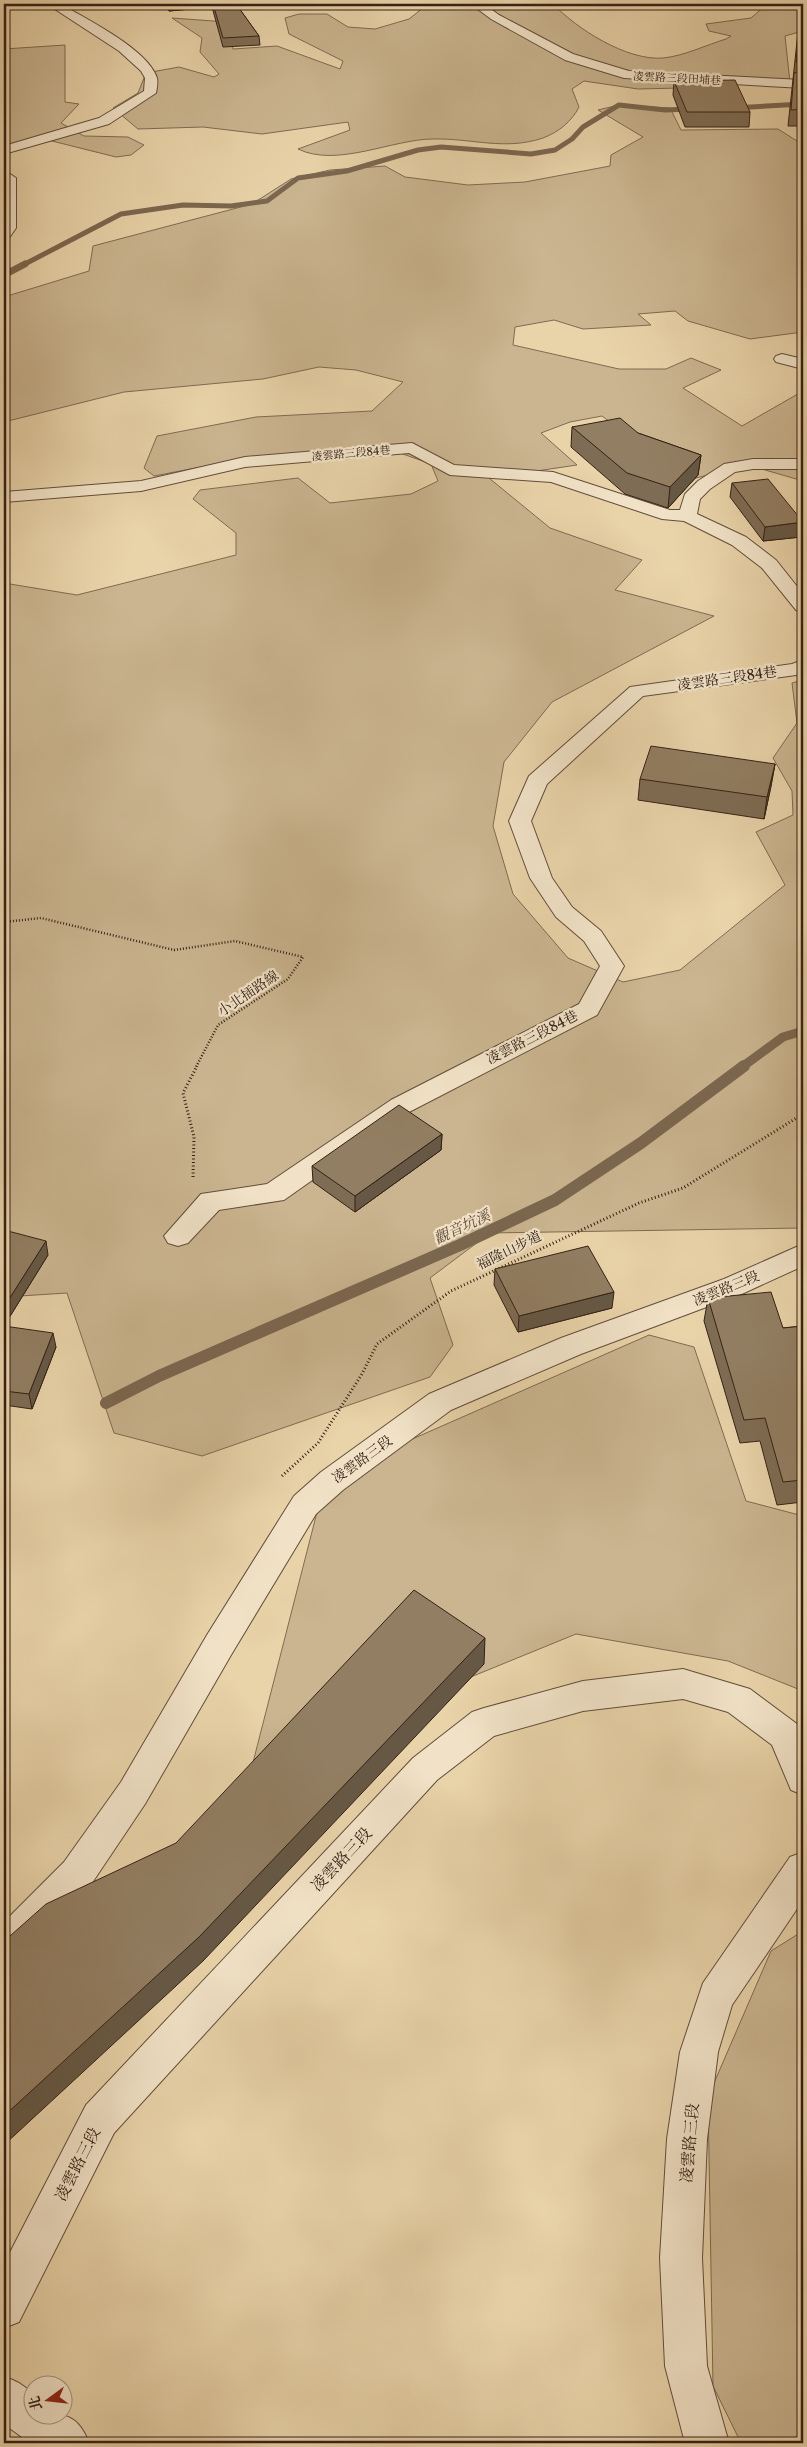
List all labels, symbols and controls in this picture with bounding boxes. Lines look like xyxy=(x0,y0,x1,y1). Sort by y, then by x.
street label: 凌雲路三段田埔巷 xyxy=(633,69,721,87)
street label: 凌雲路三段84巷 xyxy=(311,443,391,463)
street label: 凌雲路三段84巷 xyxy=(676,662,778,694)
street label: 小北插路線 xyxy=(214,966,282,1020)
street label: 凌雲路三段84巷 xyxy=(483,1006,581,1068)
water label: 觀音坑溪 xyxy=(431,1204,495,1248)
street label: 福隆山步道 xyxy=(474,1227,544,1273)
street label: 凌雲路三段 xyxy=(690,1267,762,1309)
street label: 凌雲路三段 xyxy=(328,1431,396,1487)
street label: 凌雲路三段 xyxy=(306,1823,376,1895)
street label: 凌雲路三段 xyxy=(676,2102,702,2184)
street label: 凌雲路三段 xyxy=(50,2124,104,2204)
north arrow xyxy=(22,2374,72,2424)
text: 北 xyxy=(25,2394,46,2412)

